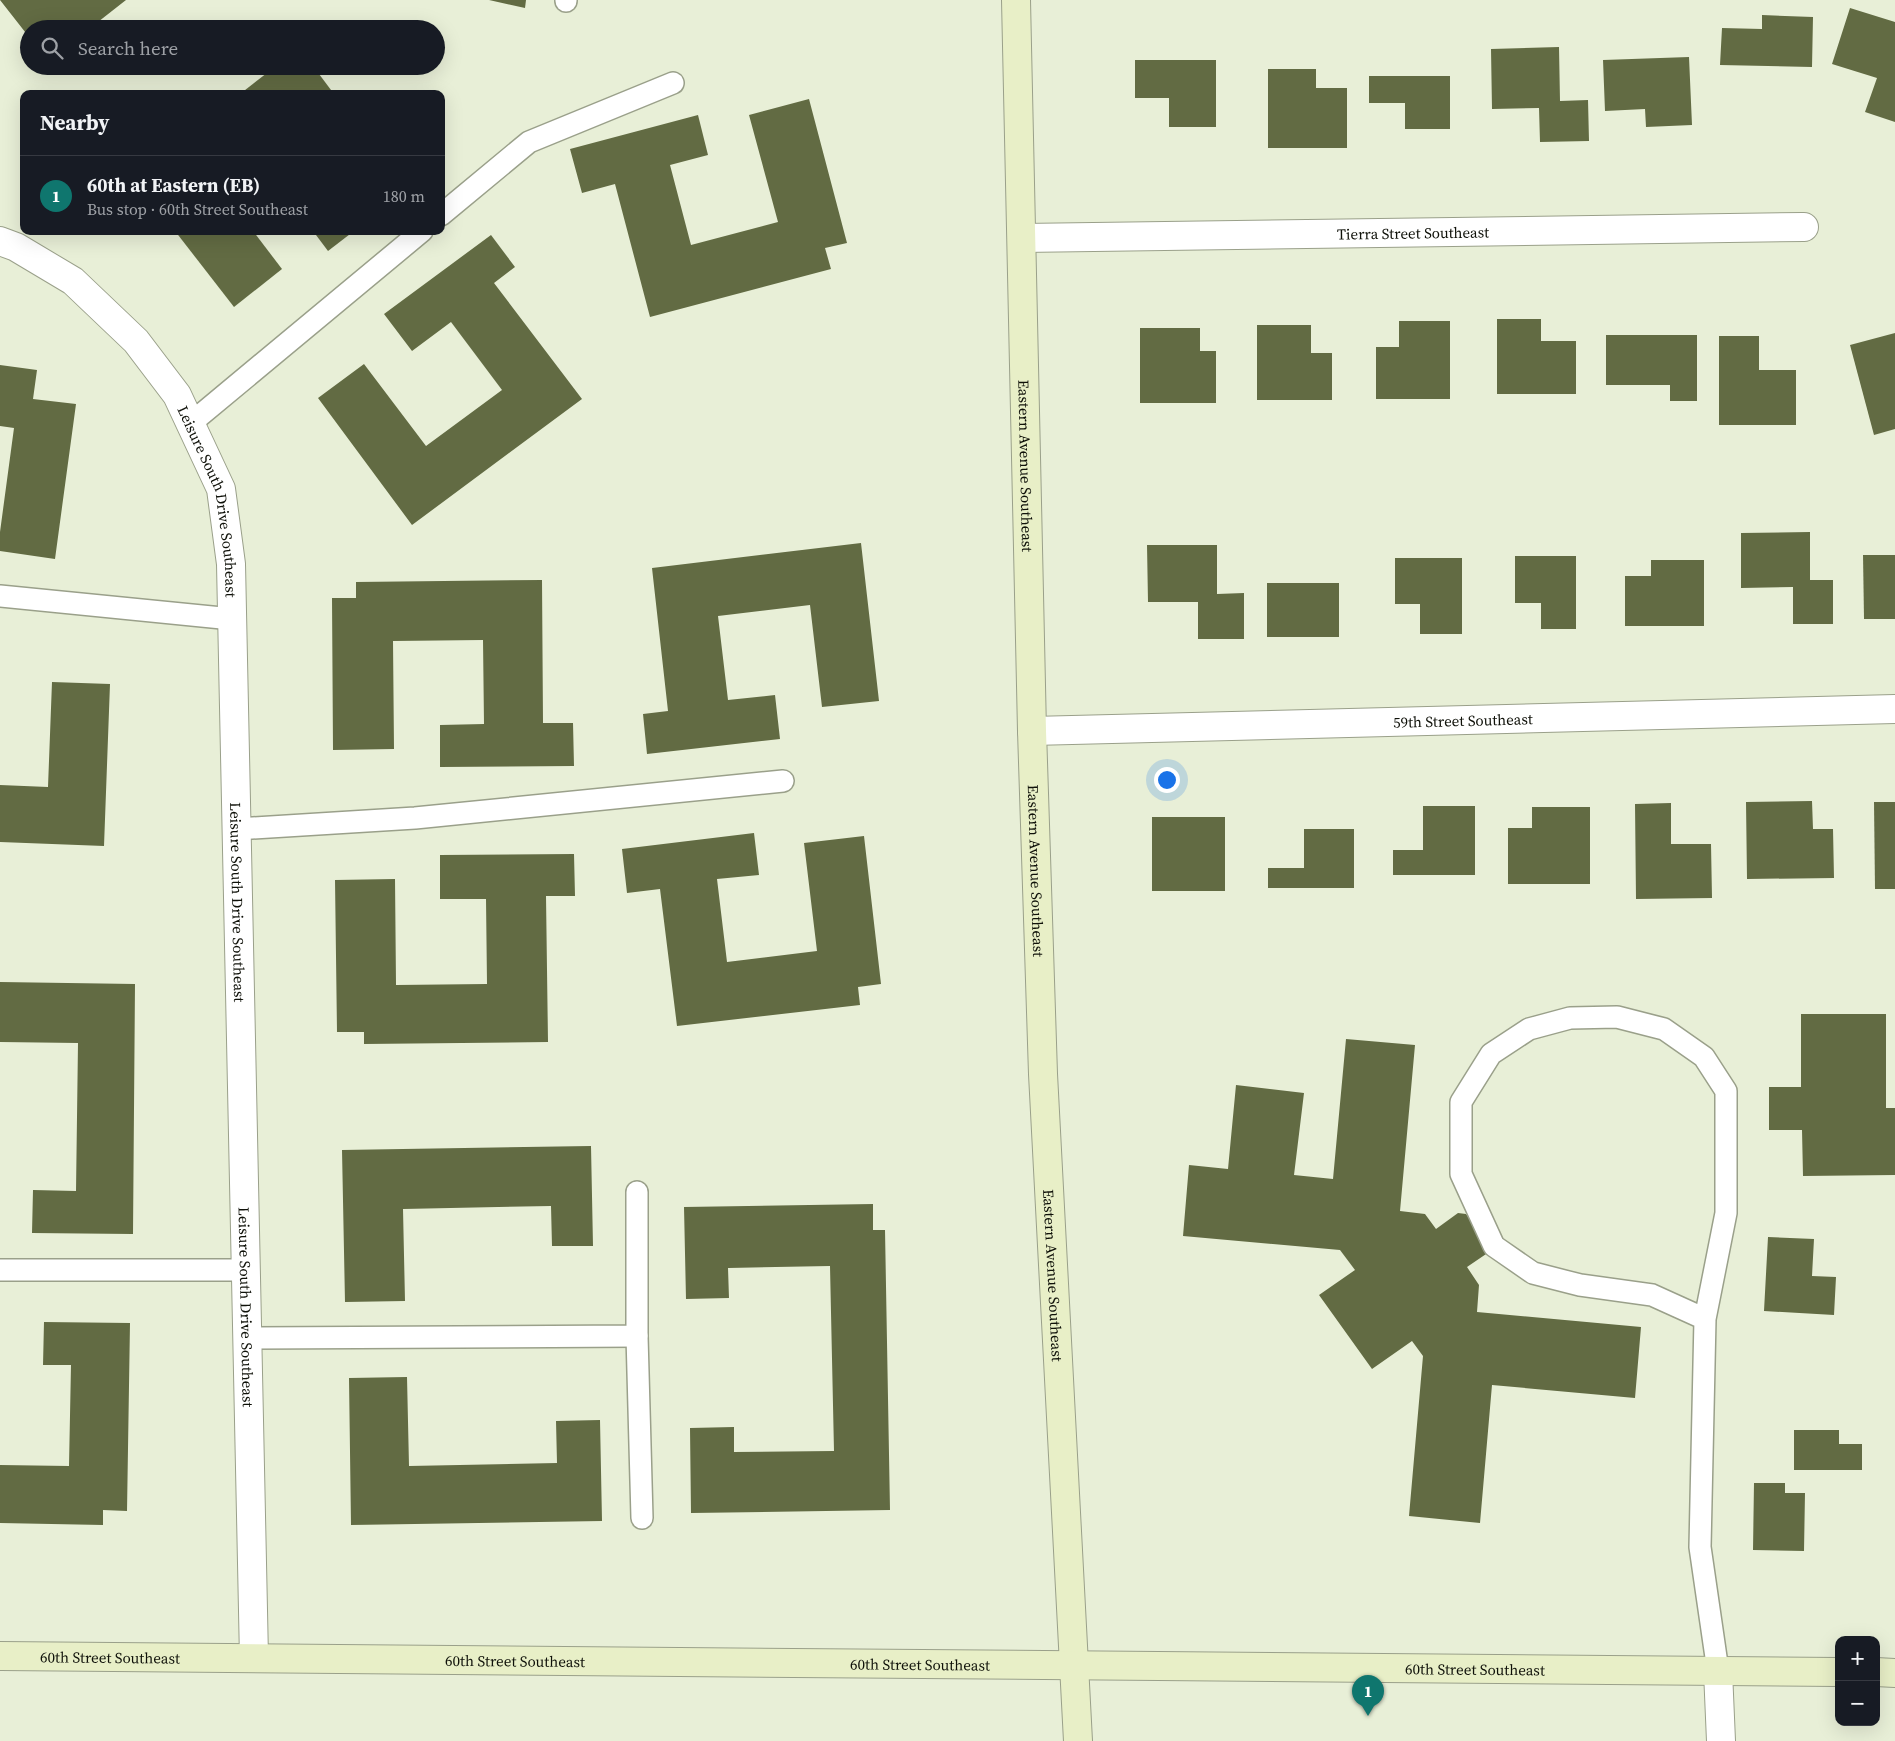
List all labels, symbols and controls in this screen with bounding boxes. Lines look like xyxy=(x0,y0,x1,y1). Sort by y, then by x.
search box xyxy=(20,20,445,75)
icon: search xyxy=(38,34,66,62)
text: Search here xyxy=(78,35,178,61)
text: Nearby xyxy=(40,108,110,137)
text: 60th at Eastern (EB) xyxy=(87,172,260,198)
text: 1 xyxy=(52,185,60,207)
text: 180 m xyxy=(383,185,425,207)
text: Bus stop · 60th Street Southeast xyxy=(87,198,308,220)
street label: Tierra Street Southeast xyxy=(1337,221,1489,244)
street label: Eastern Avenue Southeast xyxy=(1014,379,1039,552)
street label: Leisure South Drive Southeast xyxy=(173,402,242,598)
street label: 59th Street Southeast xyxy=(1393,708,1533,732)
your location xyxy=(1154,767,1180,793)
street label: Eastern Avenue Southeast xyxy=(1023,784,1050,957)
street label: Leisure South Drive Southeast xyxy=(226,802,251,1003)
street label: Eastern Avenue Southeast xyxy=(1039,1189,1069,1362)
street label: Leisure South Drive Southeast xyxy=(234,1207,259,1408)
map controls xyxy=(1835,1636,1880,1726)
button: + xyxy=(1835,1636,1880,1681)
street label: 60th Street Southeast xyxy=(40,1646,180,1668)
street label: 60th Street Southeast xyxy=(445,1649,585,1672)
street label: 60th Street Southeast xyxy=(850,1653,990,1675)
street label: 60th Street Southeast xyxy=(1405,1658,1545,1680)
pin: 1 xyxy=(1352,1675,1384,1716)
button: − xyxy=(1835,1681,1880,1726)

